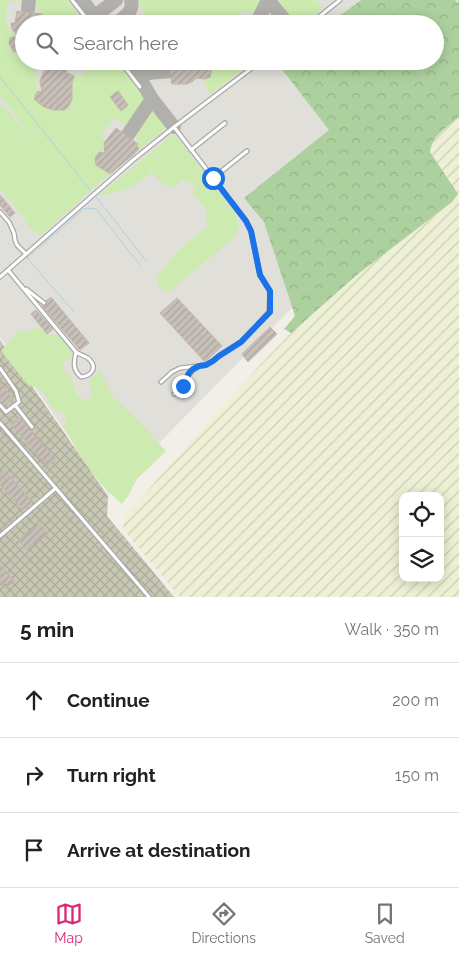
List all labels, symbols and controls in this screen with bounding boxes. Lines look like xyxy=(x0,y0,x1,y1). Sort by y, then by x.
search box xyxy=(15,15,444,70)
icon: search xyxy=(33,29,61,57)
text: Search here xyxy=(73,32,179,54)
route start xyxy=(202,167,225,190)
route end xyxy=(172,375,195,398)
map controls xyxy=(399,492,444,582)
button: locate xyxy=(399,492,444,537)
button: layers xyxy=(399,537,444,582)
text: 5 min xyxy=(20,617,74,642)
text: Walk · 350 m xyxy=(345,620,439,639)
icon: ahead xyxy=(20,686,48,714)
text: Continue xyxy=(67,689,150,711)
text: 200 m xyxy=(392,691,439,710)
icon: right xyxy=(20,761,48,789)
text: Turn right xyxy=(67,764,156,786)
text: 150 m xyxy=(395,766,439,785)
icon: arrive xyxy=(20,836,48,864)
text: Arrive at destination xyxy=(67,839,251,861)
tab: Map xyxy=(54,900,83,946)
tab: Directions xyxy=(191,900,256,946)
tab: Saved xyxy=(365,900,405,946)

